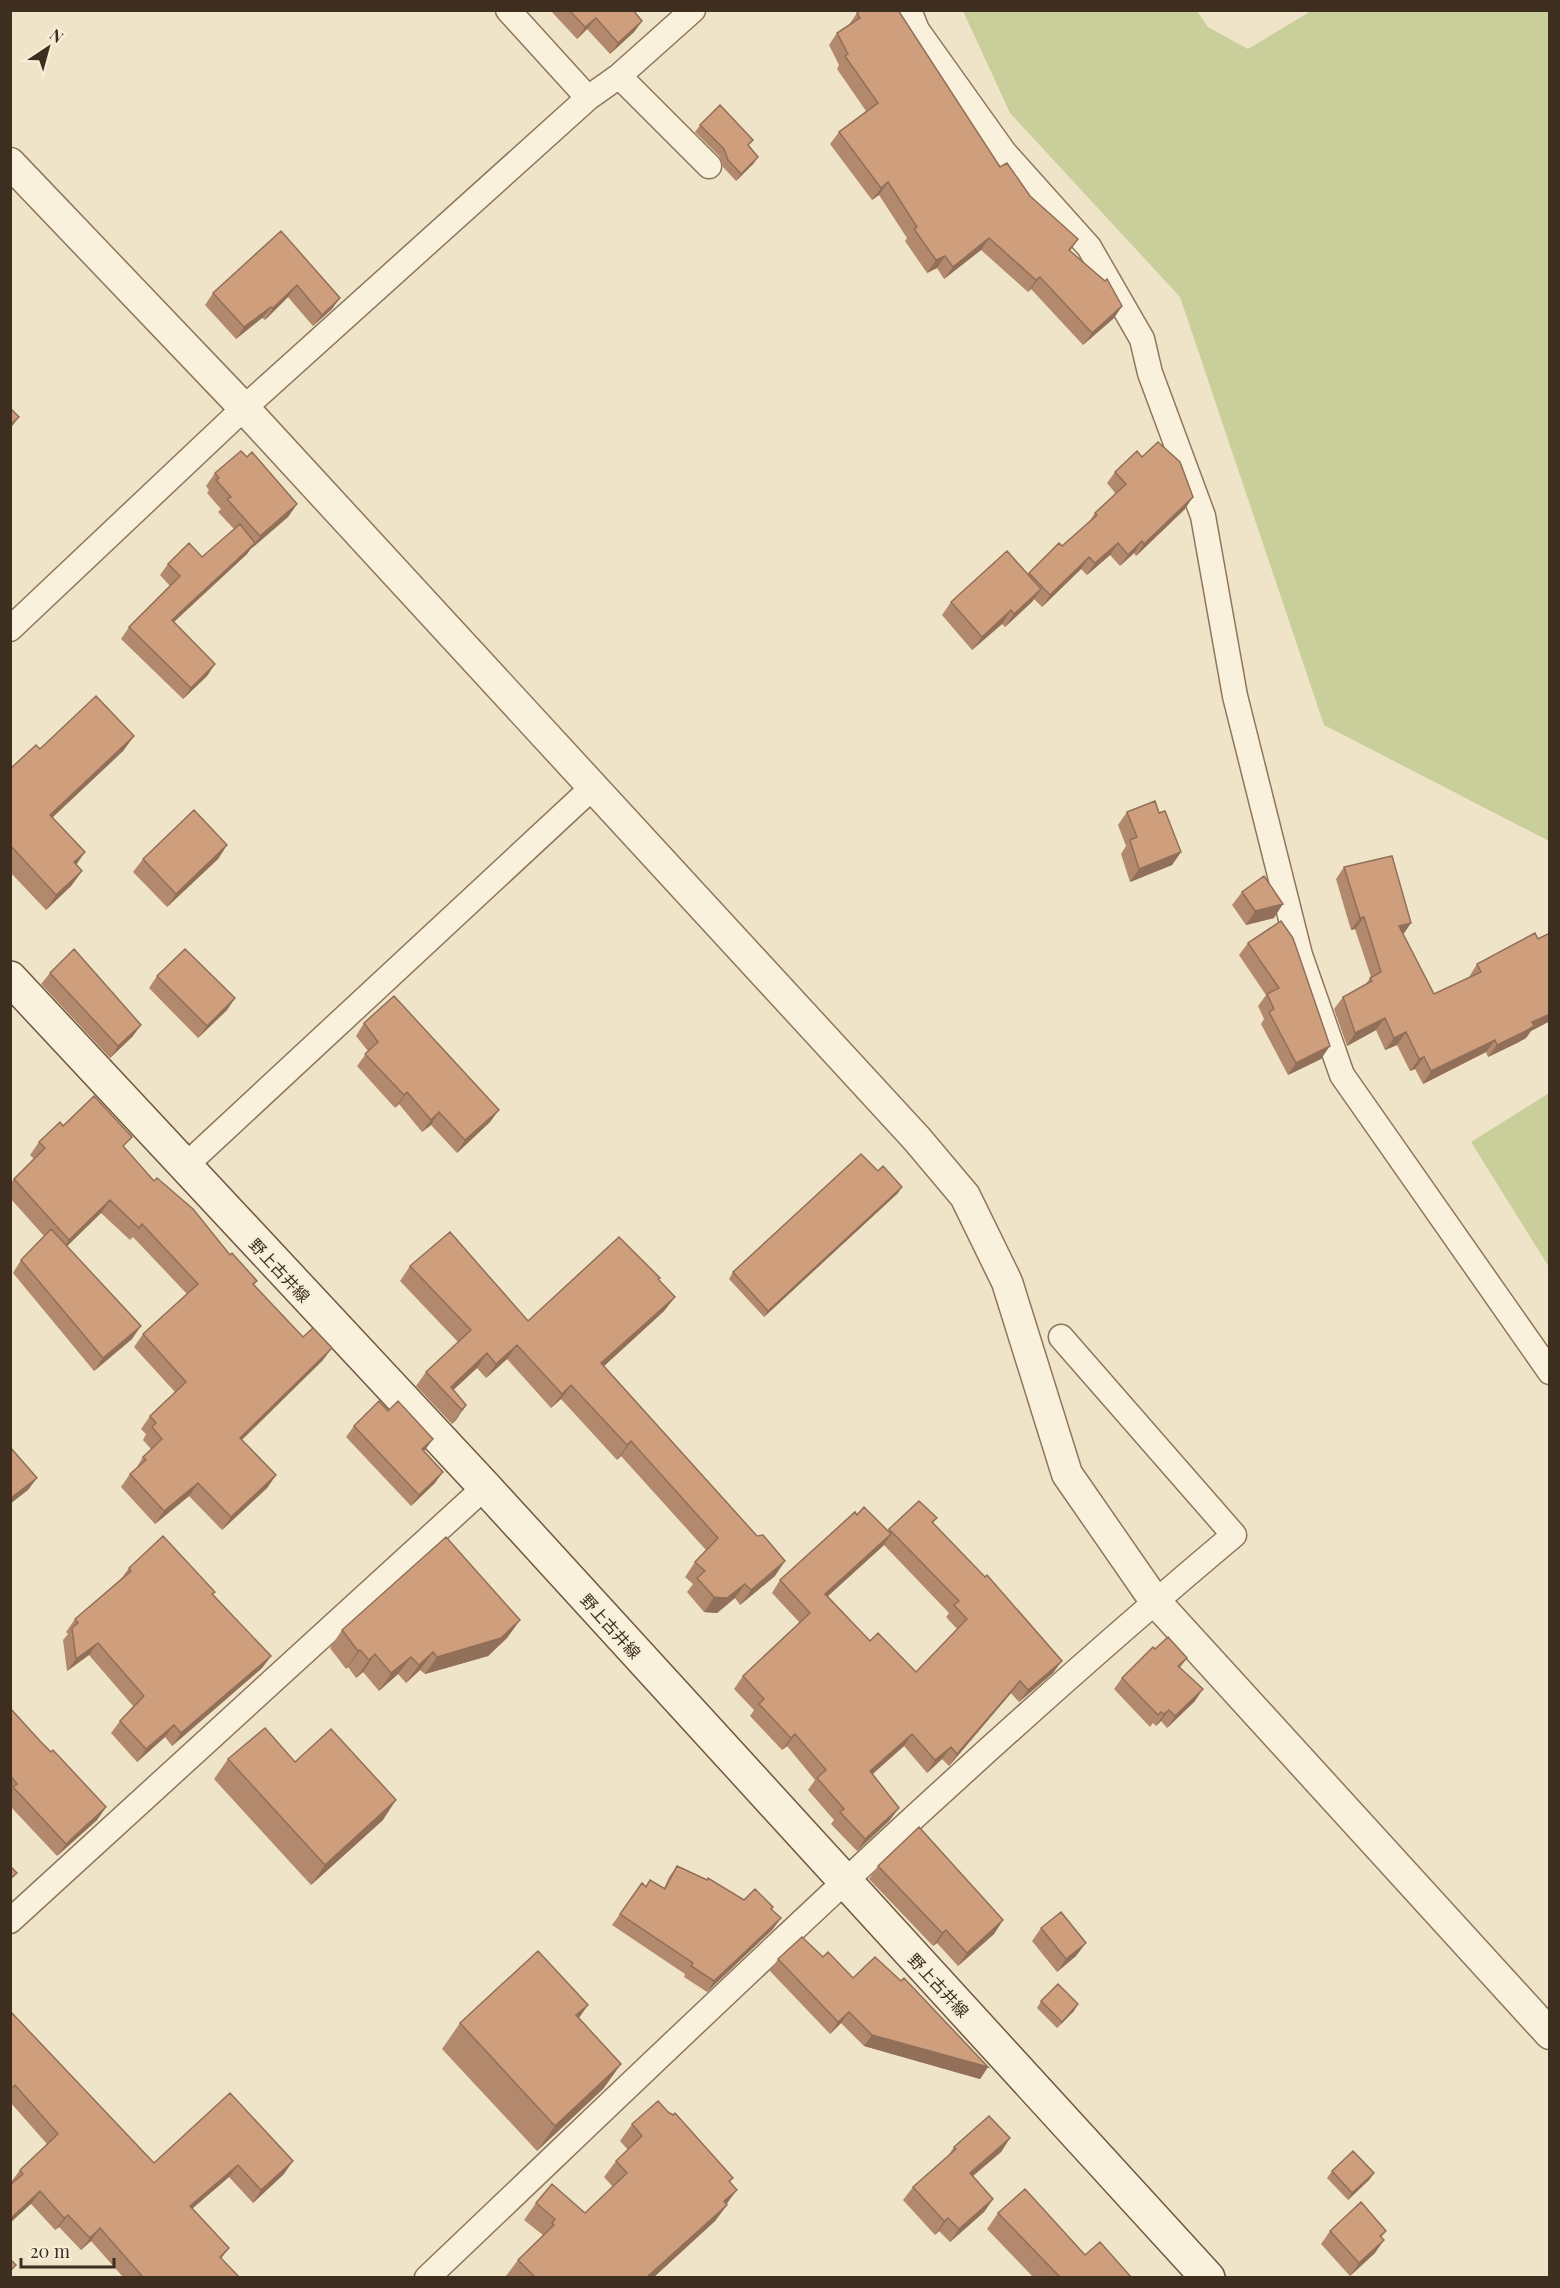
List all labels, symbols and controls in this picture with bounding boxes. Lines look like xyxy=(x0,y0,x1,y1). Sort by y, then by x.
north arrow xyxy=(18,18,78,78)
text: N xyxy=(46,24,68,48)
street label: 野上古井線 xyxy=(245,1234,315,1306)
street label: 野上古井線 xyxy=(576,1589,646,1663)
street label: 野上古井線 xyxy=(904,1949,974,2021)
scale bar xyxy=(21,2231,114,2269)
text: 20 m xyxy=(30,2239,70,2263)

